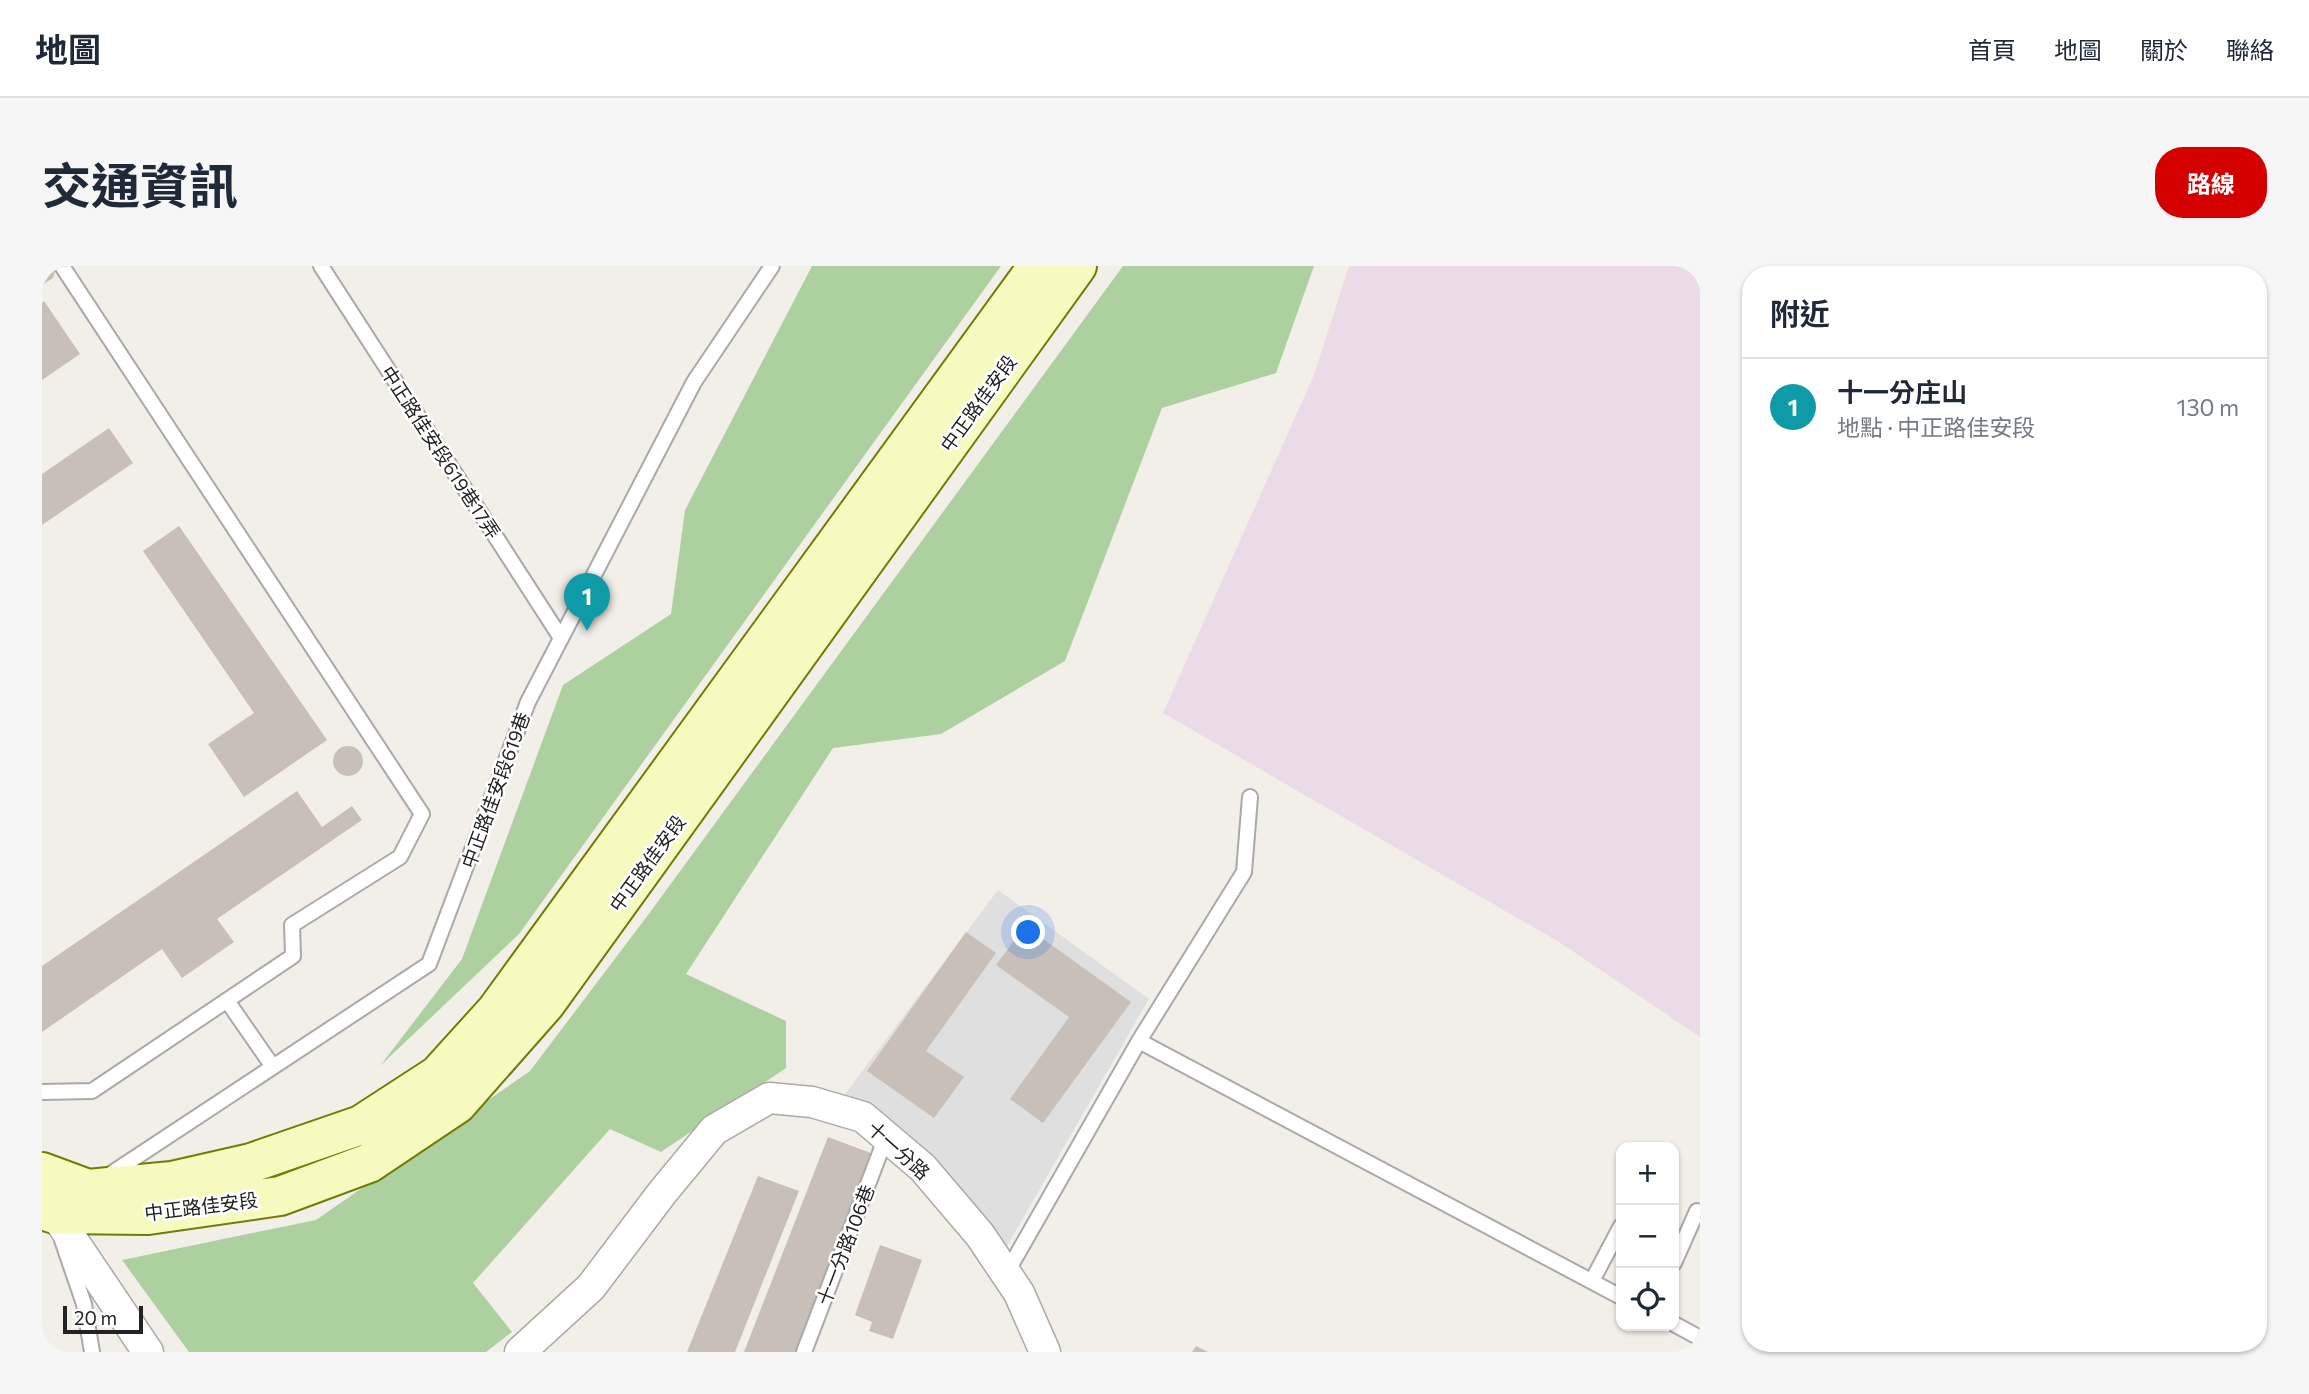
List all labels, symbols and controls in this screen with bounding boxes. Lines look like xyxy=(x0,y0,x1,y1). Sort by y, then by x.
text: 地圖 xyxy=(35,28,101,69)
text: 首頁 xyxy=(1968,35,2016,64)
text: 地圖 xyxy=(2054,35,2102,64)
text: 關於 xyxy=(2140,35,2188,64)
text: 聯絡 xyxy=(2226,35,2274,64)
button: 路線 xyxy=(2155,147,2267,218)
text: 交通資訊 xyxy=(42,154,238,214)
text: 附近 xyxy=(1770,294,1830,331)
street label: 中正路佳安段 xyxy=(935,350,1021,456)
street label: 中正路佳安段619巷17弄 xyxy=(377,361,505,543)
text: 十一分庄山 xyxy=(1837,376,1967,407)
text: 1 xyxy=(1788,393,1798,421)
text: 130 m xyxy=(2177,393,2239,421)
text: 地點 · 中正路佳安段 xyxy=(1837,413,2035,441)
pin: 1 xyxy=(564,573,610,631)
street label: 中正路佳安段619巷 xyxy=(456,709,534,871)
street label: 中正路佳安段 xyxy=(604,810,690,916)
your location xyxy=(1011,915,1045,949)
street label: 十一分路 xyxy=(863,1116,935,1184)
map controls xyxy=(1616,1142,1679,1331)
button: + xyxy=(1616,1142,1679,1205)
street label: 十一分路106巷 xyxy=(811,1182,879,1308)
street label: 中正路佳安段 xyxy=(143,1188,259,1224)
button: − xyxy=(1616,1205,1679,1268)
button: locate xyxy=(1616,1268,1679,1331)
scale bar xyxy=(63,1303,144,1335)
text: 20 m xyxy=(74,1306,117,1329)

